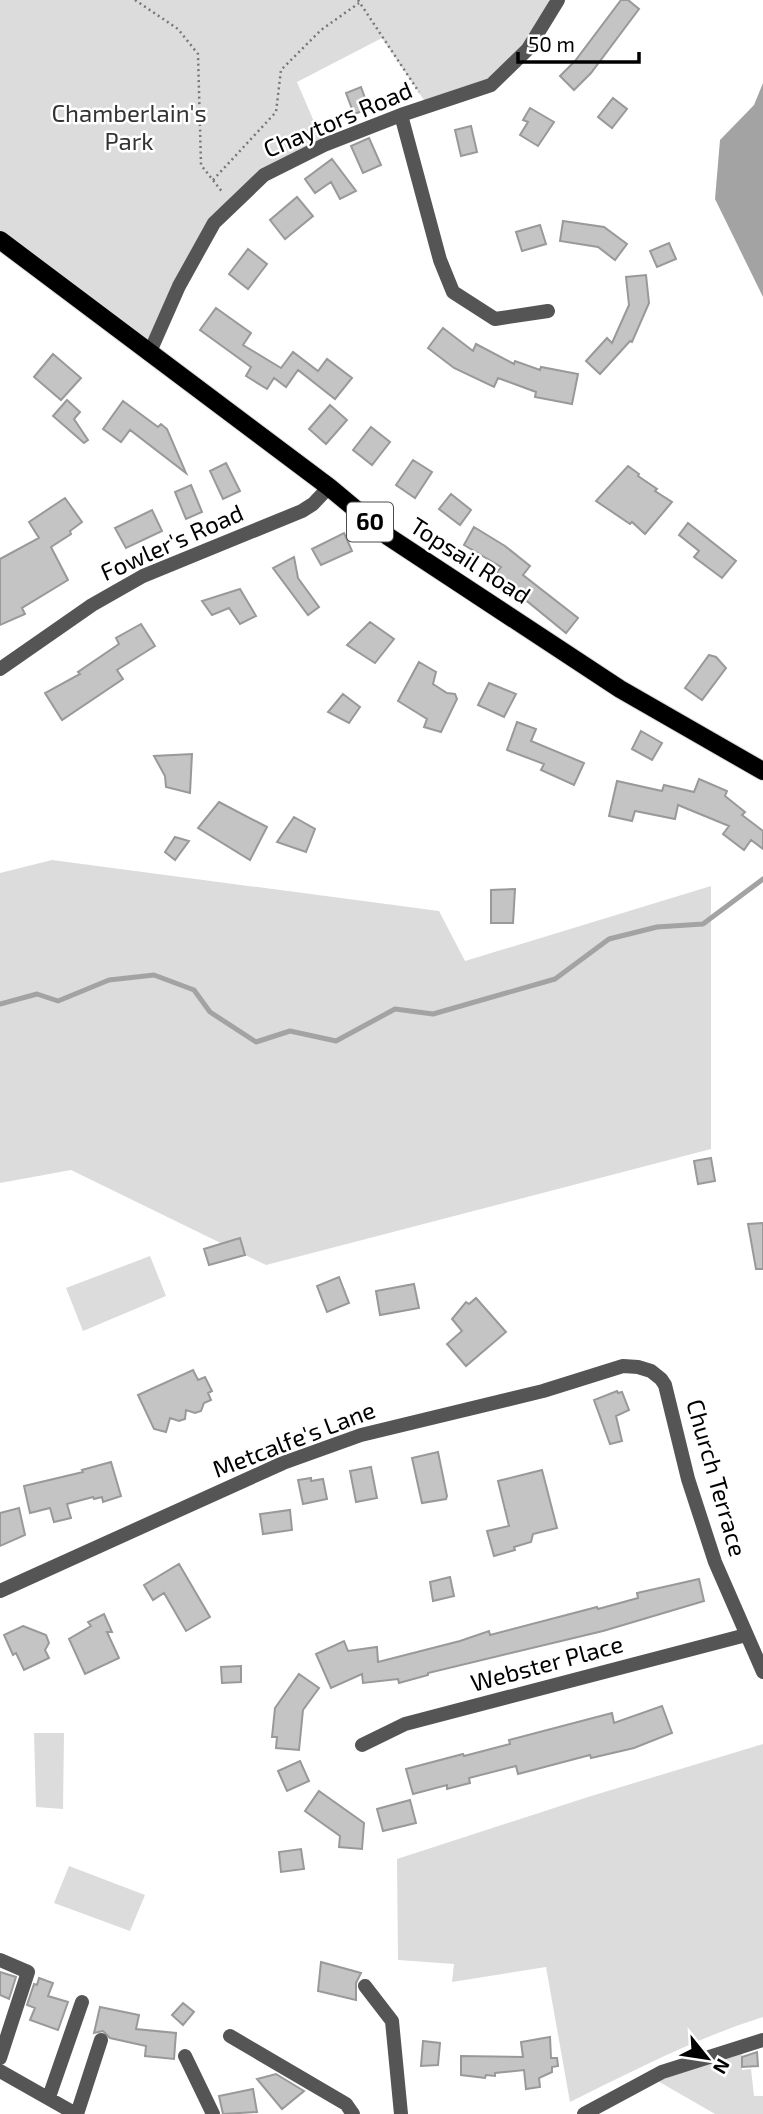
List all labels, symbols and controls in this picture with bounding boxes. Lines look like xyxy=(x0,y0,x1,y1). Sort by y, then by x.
scale bar xyxy=(518,21,639,65)
text: 50 m xyxy=(528,31,575,56)
street label: Chaytors Road xyxy=(259,74,416,163)
park label: Chamberlain's Park xyxy=(51,98,207,155)
street label: Fowler's Road xyxy=(95,497,247,586)
road number: 60 xyxy=(347,502,393,542)
street label: Topsail Road xyxy=(405,510,536,609)
street label: Metcalfe's Lane xyxy=(208,1394,379,1483)
street label: Church Terrace xyxy=(681,1396,754,1559)
street label: Webster Place xyxy=(467,1628,626,1697)
north arrow xyxy=(672,2023,742,2093)
text: N xyxy=(709,2055,736,2078)

